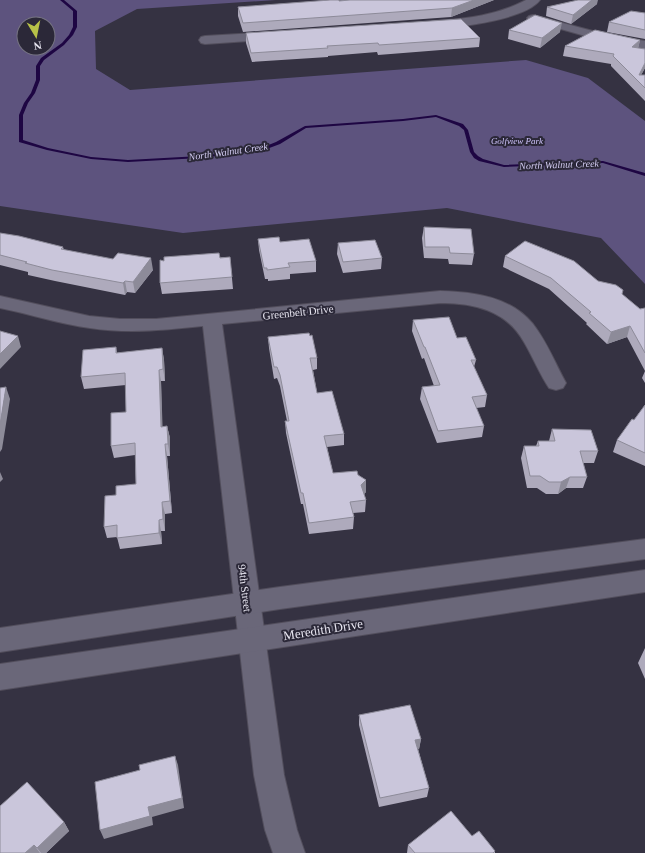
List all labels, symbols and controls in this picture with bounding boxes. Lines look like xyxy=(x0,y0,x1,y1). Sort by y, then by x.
north arrow xyxy=(16,16,56,56)
text: N xyxy=(33,39,43,52)
park label: Golfview Park xyxy=(491,136,544,146)
water label: North Walnut Creek xyxy=(187,140,269,163)
water label: North Walnut Creek xyxy=(518,158,600,171)
street label: Greenbelt Drive xyxy=(262,302,334,322)
street label: 94th Street xyxy=(236,563,254,613)
street label: Meredith Drive xyxy=(282,616,364,643)

